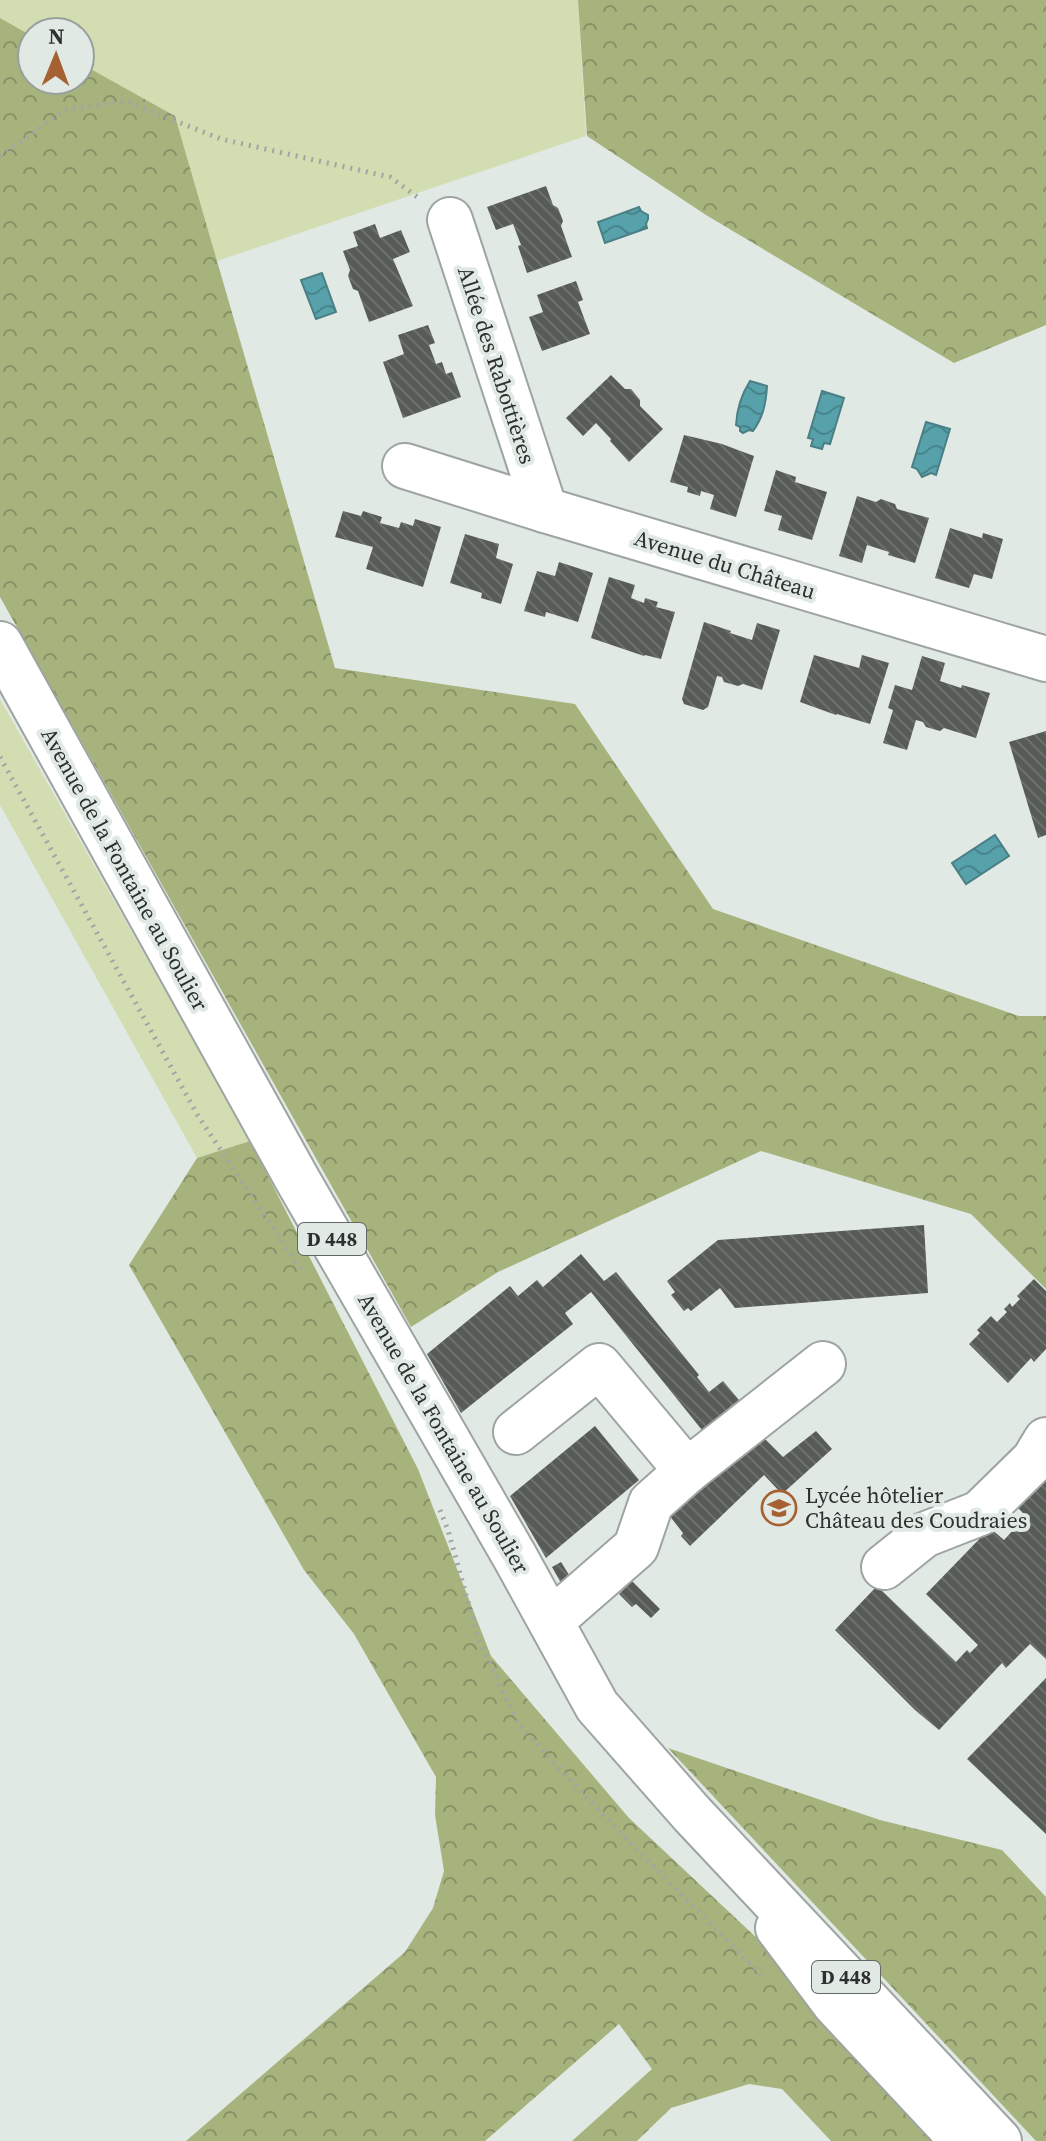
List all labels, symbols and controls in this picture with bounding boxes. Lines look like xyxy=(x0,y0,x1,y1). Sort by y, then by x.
north arrow xyxy=(16,16,96,96)
text: N xyxy=(48,21,65,51)
street label: Allée des Rabottières xyxy=(451,262,543,468)
street label: Avenue du Château xyxy=(631,522,819,606)
street label: Avenue de la Fontaine au Soulier xyxy=(34,722,216,1017)
road number: D 448 xyxy=(298,1223,366,1255)
street label: Avenue de la Fontaine au Soulier xyxy=(351,1287,537,1579)
place label: Lycée hôtelier Château des Coudraies xyxy=(805,1480,1027,1535)
school or university icon: Lycée hôtelier Château des Coudraies xyxy=(760,1489,798,1527)
road number: D 448 xyxy=(812,1961,880,1993)

